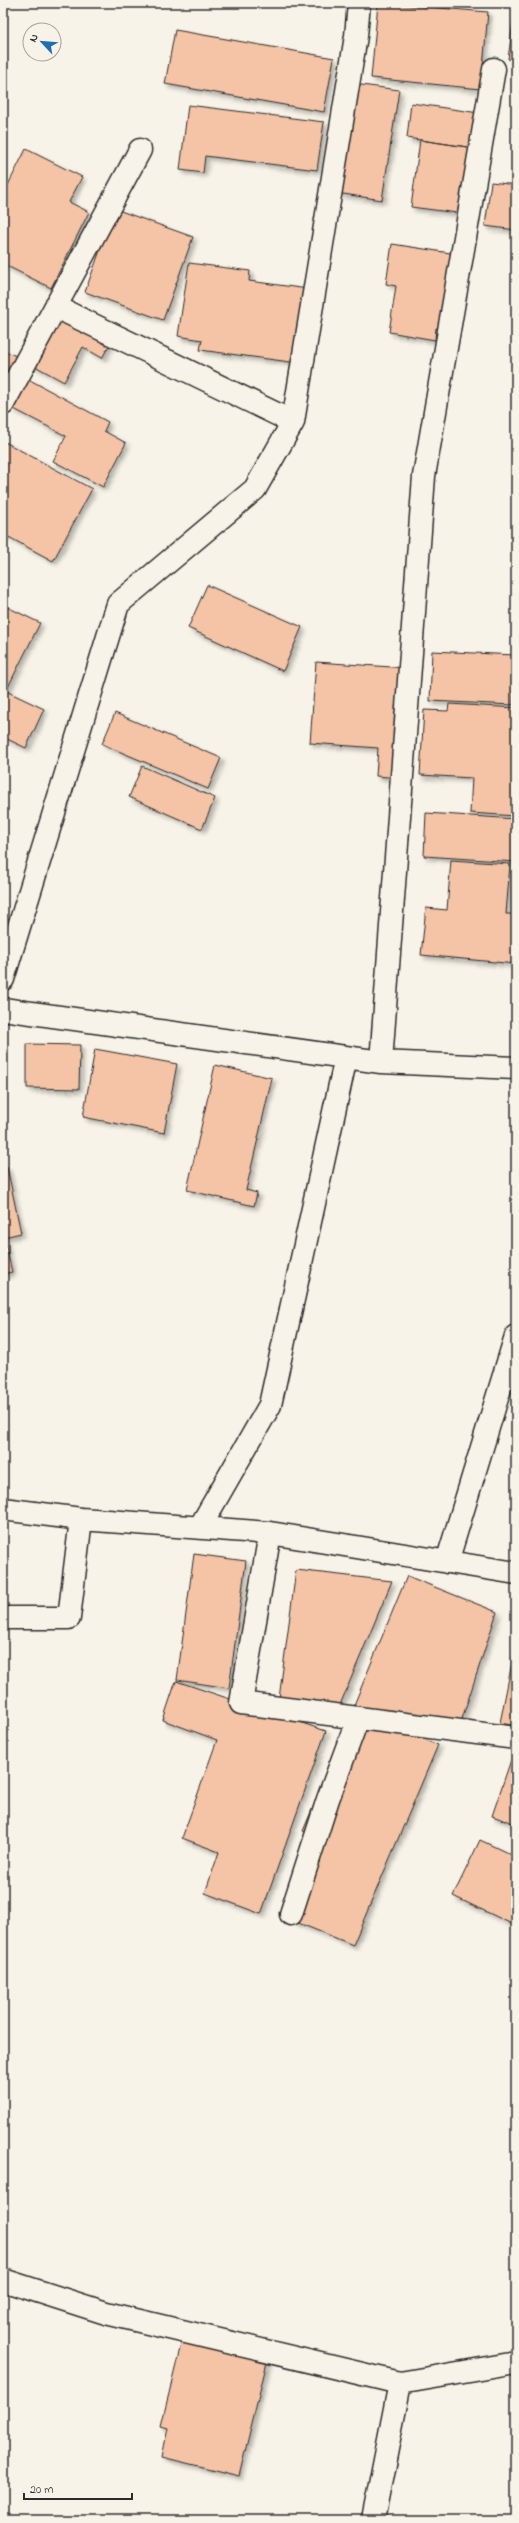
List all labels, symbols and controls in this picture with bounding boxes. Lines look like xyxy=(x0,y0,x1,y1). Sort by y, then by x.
north arrow xyxy=(22,22,62,62)
text: N xyxy=(25,31,43,45)
scale bar xyxy=(24,2475,132,2501)
text: 20 m xyxy=(30,2481,53,2499)

